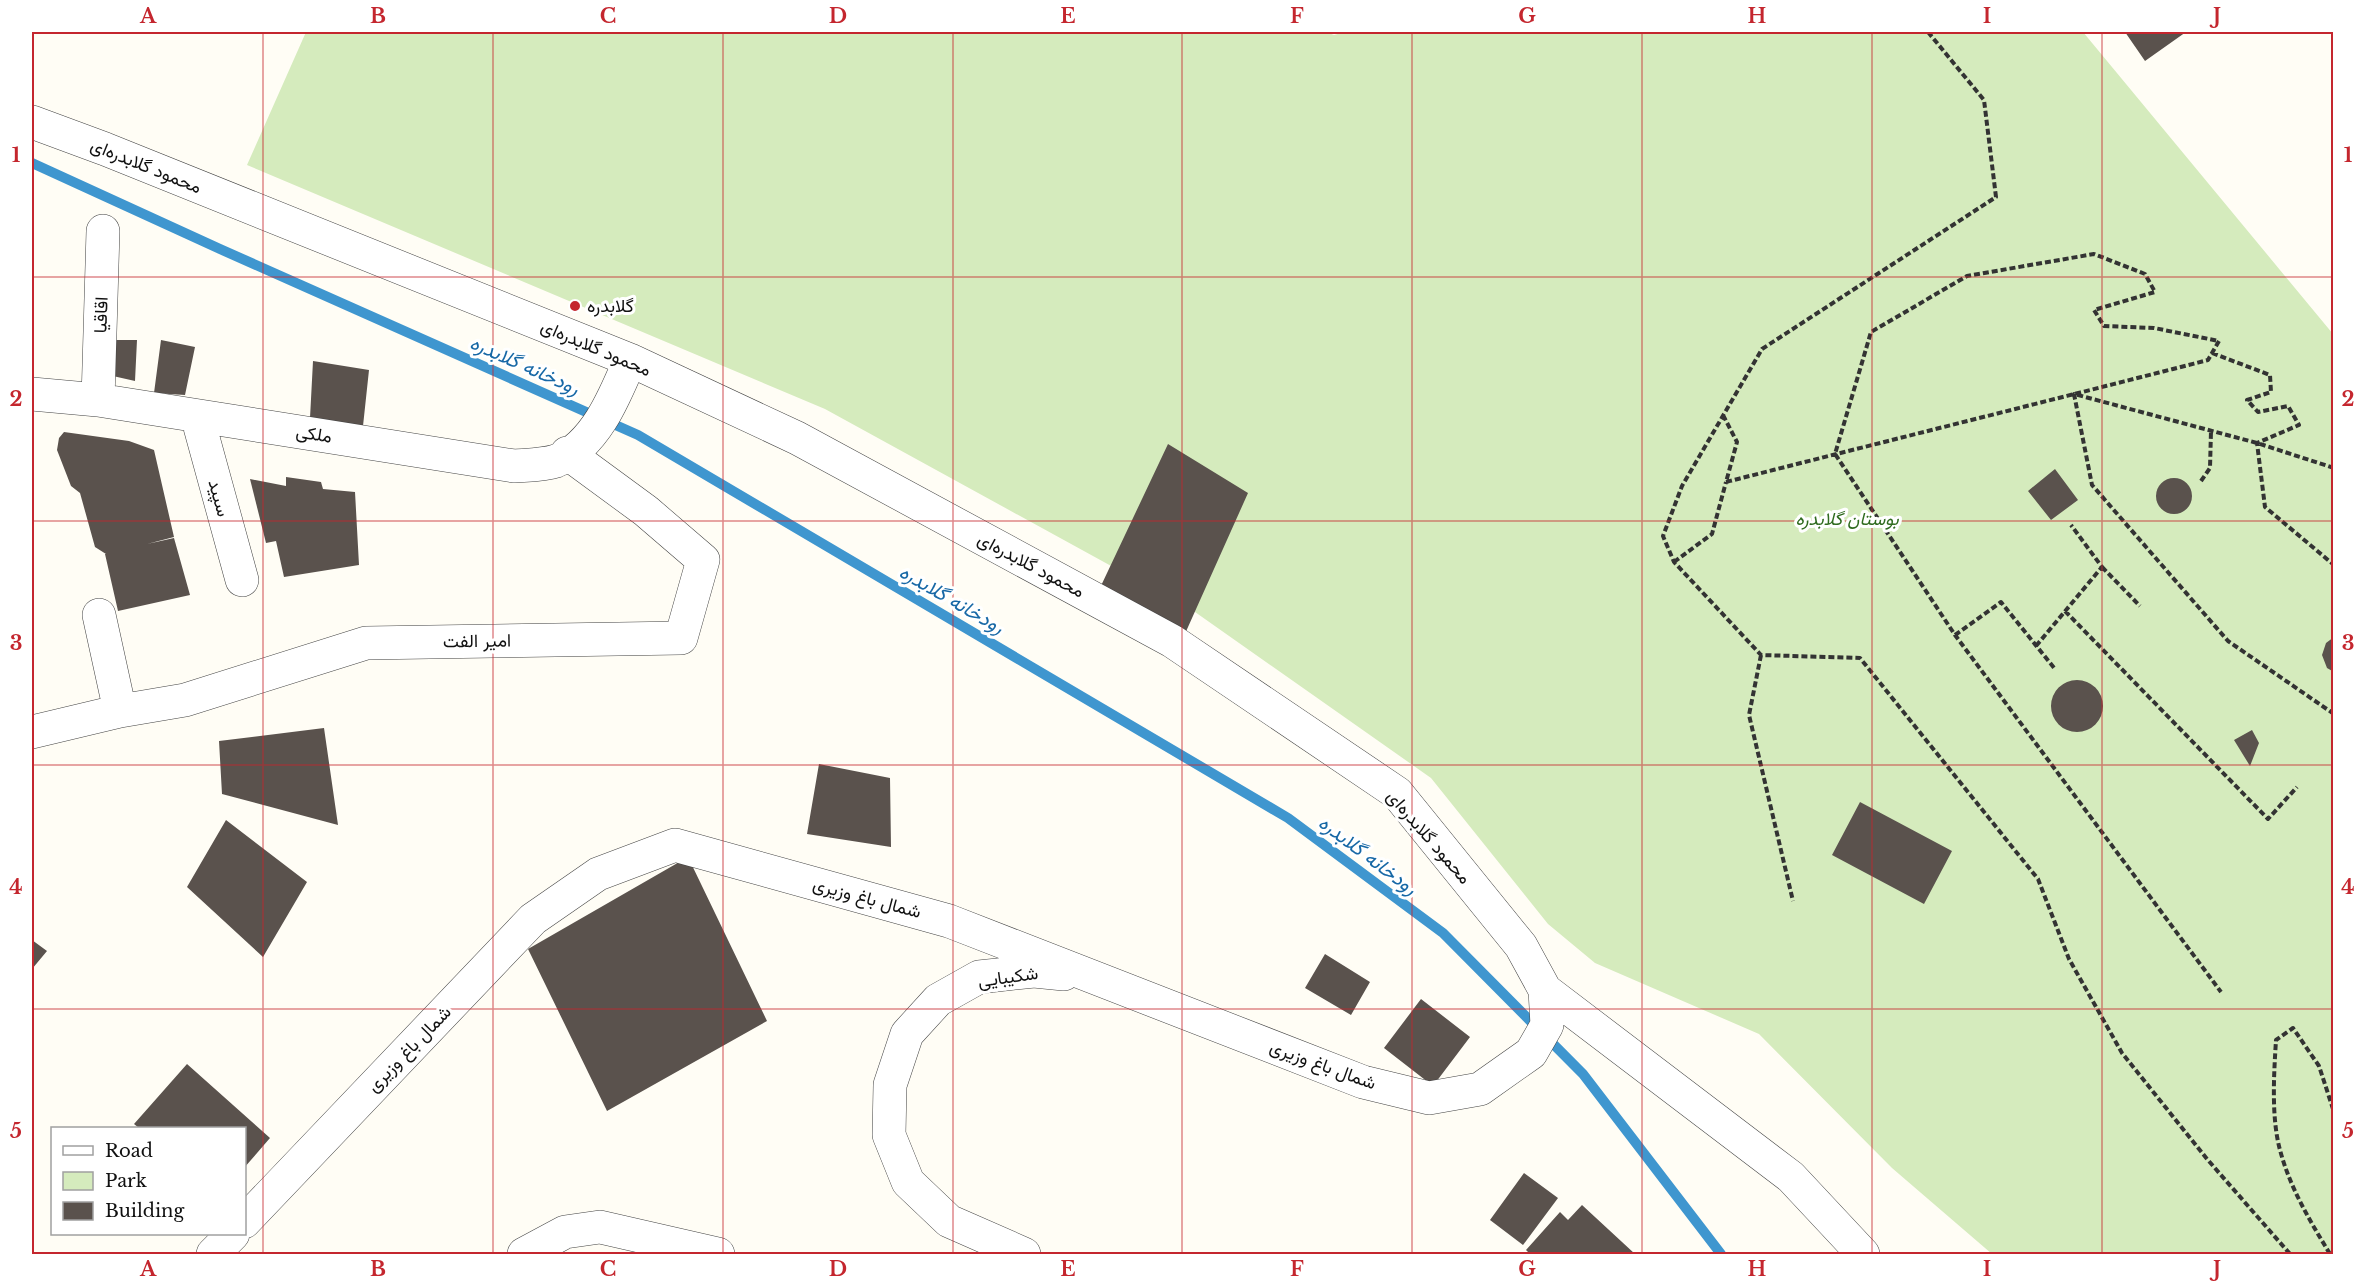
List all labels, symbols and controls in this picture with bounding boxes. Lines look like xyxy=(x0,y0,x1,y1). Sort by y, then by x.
text: A xyxy=(139,4,157,28)
text: B xyxy=(370,4,386,28)
text: C xyxy=(600,4,616,28)
text: D xyxy=(829,4,847,28)
text: E xyxy=(1060,4,1076,28)
text: F xyxy=(1290,4,1304,28)
text: G xyxy=(1518,4,1536,28)
text: H xyxy=(1748,4,1767,28)
text: I xyxy=(1983,4,1991,28)
text: J xyxy=(2209,4,2221,28)
street label: محمود گلابدره‌ای xyxy=(87,134,205,198)
text: 1 xyxy=(12,143,21,167)
text: 1 xyxy=(2344,143,2353,167)
place label: گلابدره xyxy=(587,295,634,317)
street label: اقاقیا xyxy=(89,296,113,334)
marker: گلابدره xyxy=(568,299,582,313)
street label: محمود گلابدره‌ای xyxy=(538,315,654,381)
water label: رودخانه گلابدره xyxy=(466,330,584,401)
text: 2 xyxy=(9,387,23,411)
text: 2 xyxy=(2341,387,2355,411)
street label: ملکی xyxy=(294,420,334,448)
street label: سپید xyxy=(203,477,234,519)
park label: بوستان گلابدره xyxy=(1795,508,1899,530)
street label: محمود گلابدره‌ای xyxy=(974,528,1088,602)
water label: رودخانه گلابدره xyxy=(895,559,1009,640)
street label: امیر الفت xyxy=(443,629,511,653)
text: 3 xyxy=(10,631,22,655)
text: 3 xyxy=(2342,631,2354,655)
street label: محمود گلابدره‌ای xyxy=(1382,785,1476,889)
water label: رودخانه گلابدره xyxy=(1313,810,1422,901)
street label: شمال باغ وزیری xyxy=(810,873,924,924)
text: 4 xyxy=(9,875,23,899)
text: 4 xyxy=(2341,875,2355,899)
street label: شکیبایی xyxy=(976,962,1040,992)
street label: شمال باغ وزیری xyxy=(362,1001,456,1097)
street label: شمال باغ وزیری xyxy=(1267,1036,1379,1095)
text: 5 xyxy=(10,1119,22,1143)
text: 5 xyxy=(2342,1119,2354,1143)
legend xyxy=(51,1127,246,1235)
text: Road xyxy=(105,1140,153,1162)
text: Park xyxy=(105,1170,147,1192)
text: Building xyxy=(105,1200,184,1222)
text: A xyxy=(139,1257,157,1281)
text: B xyxy=(370,1257,386,1281)
text: C xyxy=(600,1257,616,1281)
text: D xyxy=(829,1257,847,1281)
text: E xyxy=(1060,1257,1076,1281)
text: F xyxy=(1290,1257,1304,1281)
text: G xyxy=(1518,1257,1536,1281)
text: H xyxy=(1748,1257,1767,1281)
text: I xyxy=(1983,1257,1991,1281)
text: J xyxy=(2209,1257,2221,1281)

